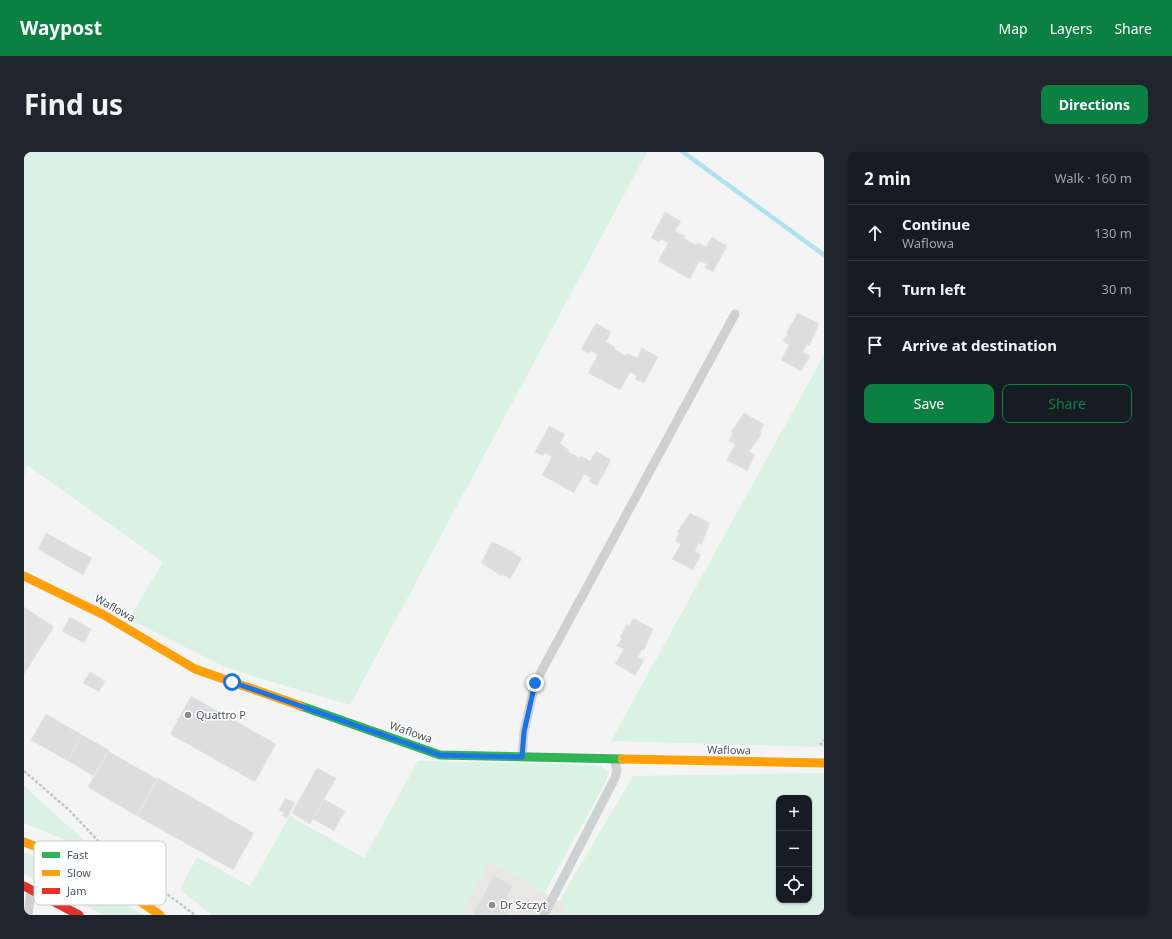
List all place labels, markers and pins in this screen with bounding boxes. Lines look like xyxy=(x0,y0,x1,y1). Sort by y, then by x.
place label: Quattro P xyxy=(196,707,246,722)
marker: Quattro P xyxy=(183,710,193,720)
place label: Dr Szczyt xyxy=(500,897,547,912)
marker: Dr Szczyt xyxy=(487,900,497,910)

